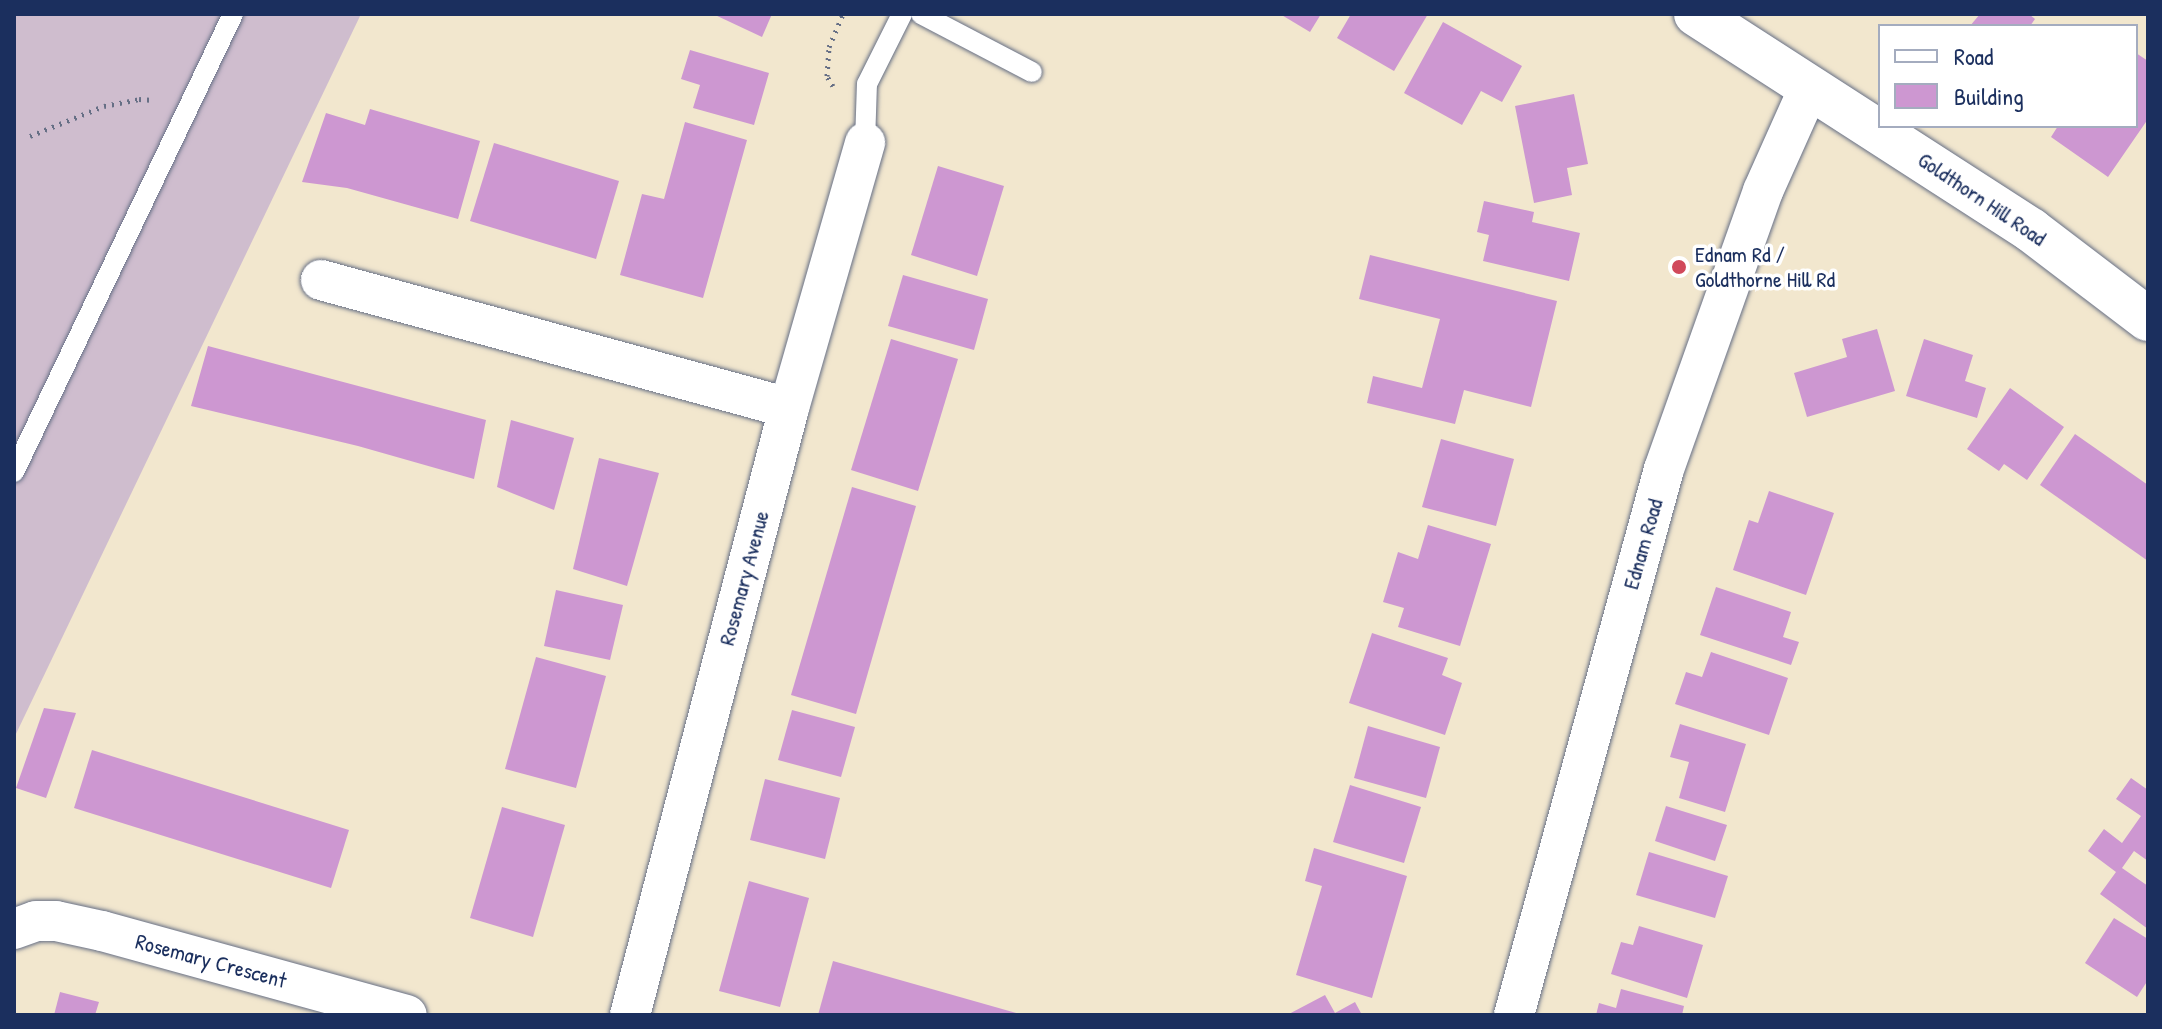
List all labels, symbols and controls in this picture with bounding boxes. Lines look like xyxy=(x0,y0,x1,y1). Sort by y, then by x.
legend xyxy=(1878,24,2138,128)
text: Road xyxy=(1954,40,1993,72)
text: Building xyxy=(1954,80,2024,112)
street label: Goldthorn Hill Road xyxy=(1913,146,2051,252)
place label: Ednam Rd / Goldthorne Hill Rd xyxy=(1695,241,1835,292)
marker: Ednam Rd / Goldthorne Hill Rd xyxy=(1670,258,1688,276)
street label: Ednam Road xyxy=(1618,496,1668,592)
street label: Rosemary Avenue xyxy=(713,508,775,648)
street label: Rosemary Crescent xyxy=(133,928,289,994)

